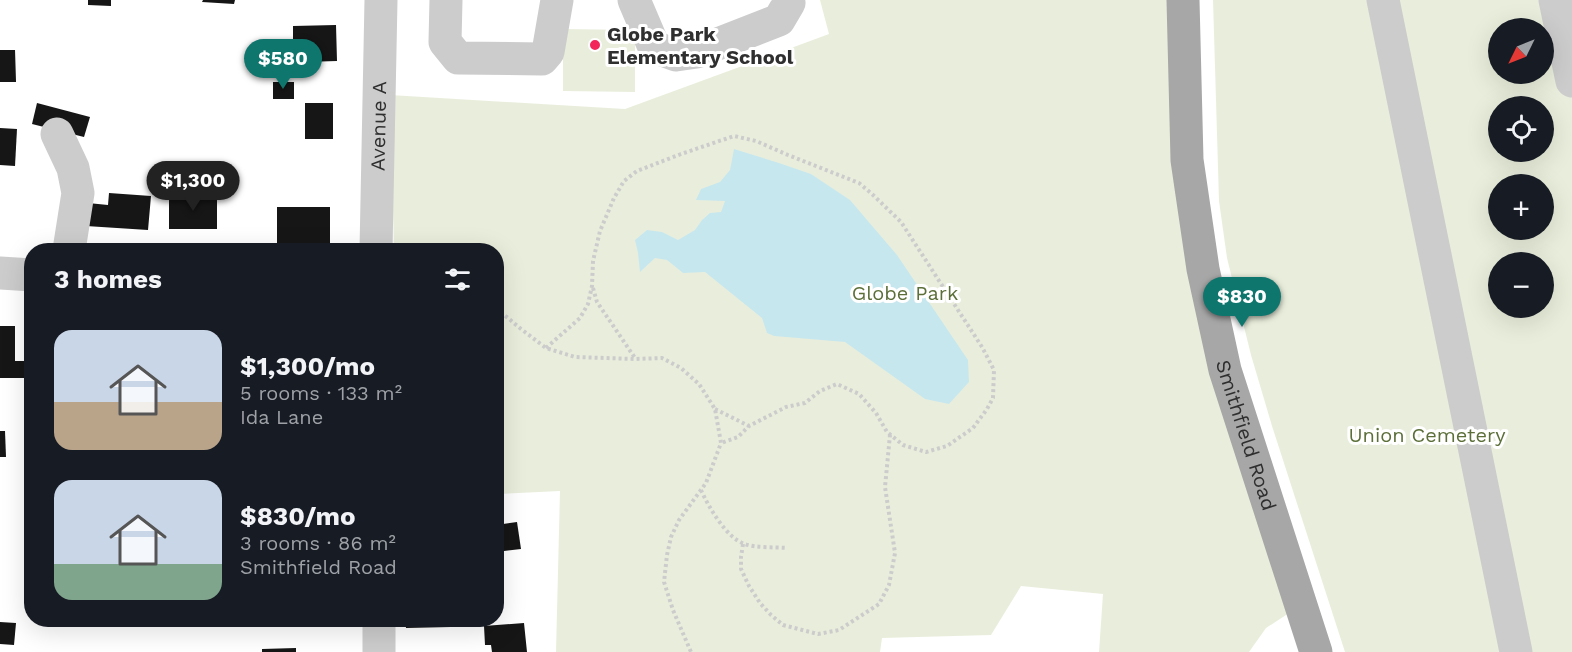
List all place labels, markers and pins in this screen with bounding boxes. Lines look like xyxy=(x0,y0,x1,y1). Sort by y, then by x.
place label: Globe Park Elementary School xyxy=(607,22,794,69)
marker: Globe Park Elementary School xyxy=(588,38,602,52)
pin: $580 xyxy=(247,39,319,90)
pin: $1,300 xyxy=(144,161,242,212)
pin: $830 xyxy=(1206,277,1278,328)

